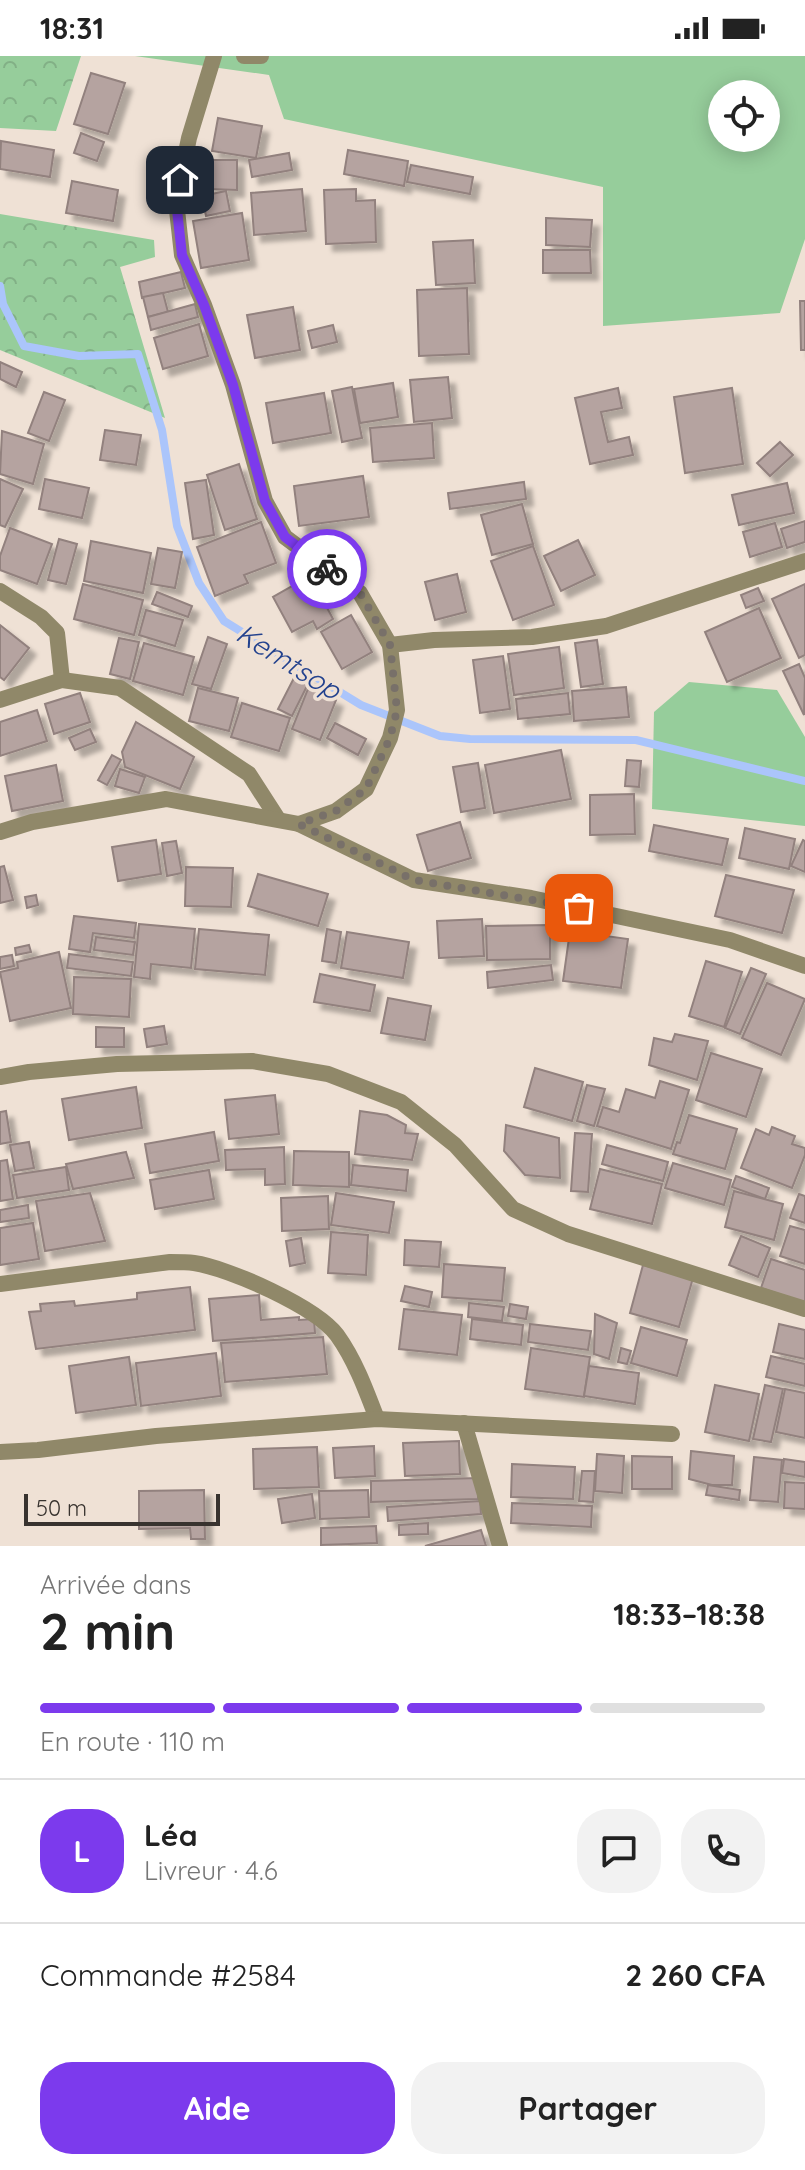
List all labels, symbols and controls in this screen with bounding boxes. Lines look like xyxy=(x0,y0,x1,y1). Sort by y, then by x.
text: 18:31 xyxy=(40,9,104,47)
map controls xyxy=(708,80,780,152)
button: locate xyxy=(708,80,780,152)
pin xyxy=(146,146,214,214)
icon: home xyxy=(158,158,202,202)
courier xyxy=(287,529,367,609)
icon: bike xyxy=(305,547,349,591)
water label: Kemtsop xyxy=(230,615,349,707)
pin xyxy=(545,874,613,942)
icon: bag xyxy=(557,886,601,930)
scale bar xyxy=(24,1490,220,1526)
text: 50 m xyxy=(36,1494,87,1522)
text: Arrivée dans xyxy=(40,1568,191,1601)
text: 18:33–18:38 xyxy=(613,1595,765,1633)
text: 2 min xyxy=(40,1598,175,1663)
text: En route · 110 m xyxy=(40,1725,225,1758)
button: chat xyxy=(577,1809,661,1893)
button: phone xyxy=(681,1809,765,1893)
text: Léa xyxy=(144,1816,198,1854)
text: L xyxy=(74,1832,90,1870)
text: Livreur · 4.6 xyxy=(144,1854,278,1887)
text: Commande #2584 xyxy=(40,1956,296,1994)
text: 2 260 CFA xyxy=(625,1956,765,1994)
button: Aide xyxy=(40,2062,395,2154)
button: Partager xyxy=(411,2062,765,2154)

